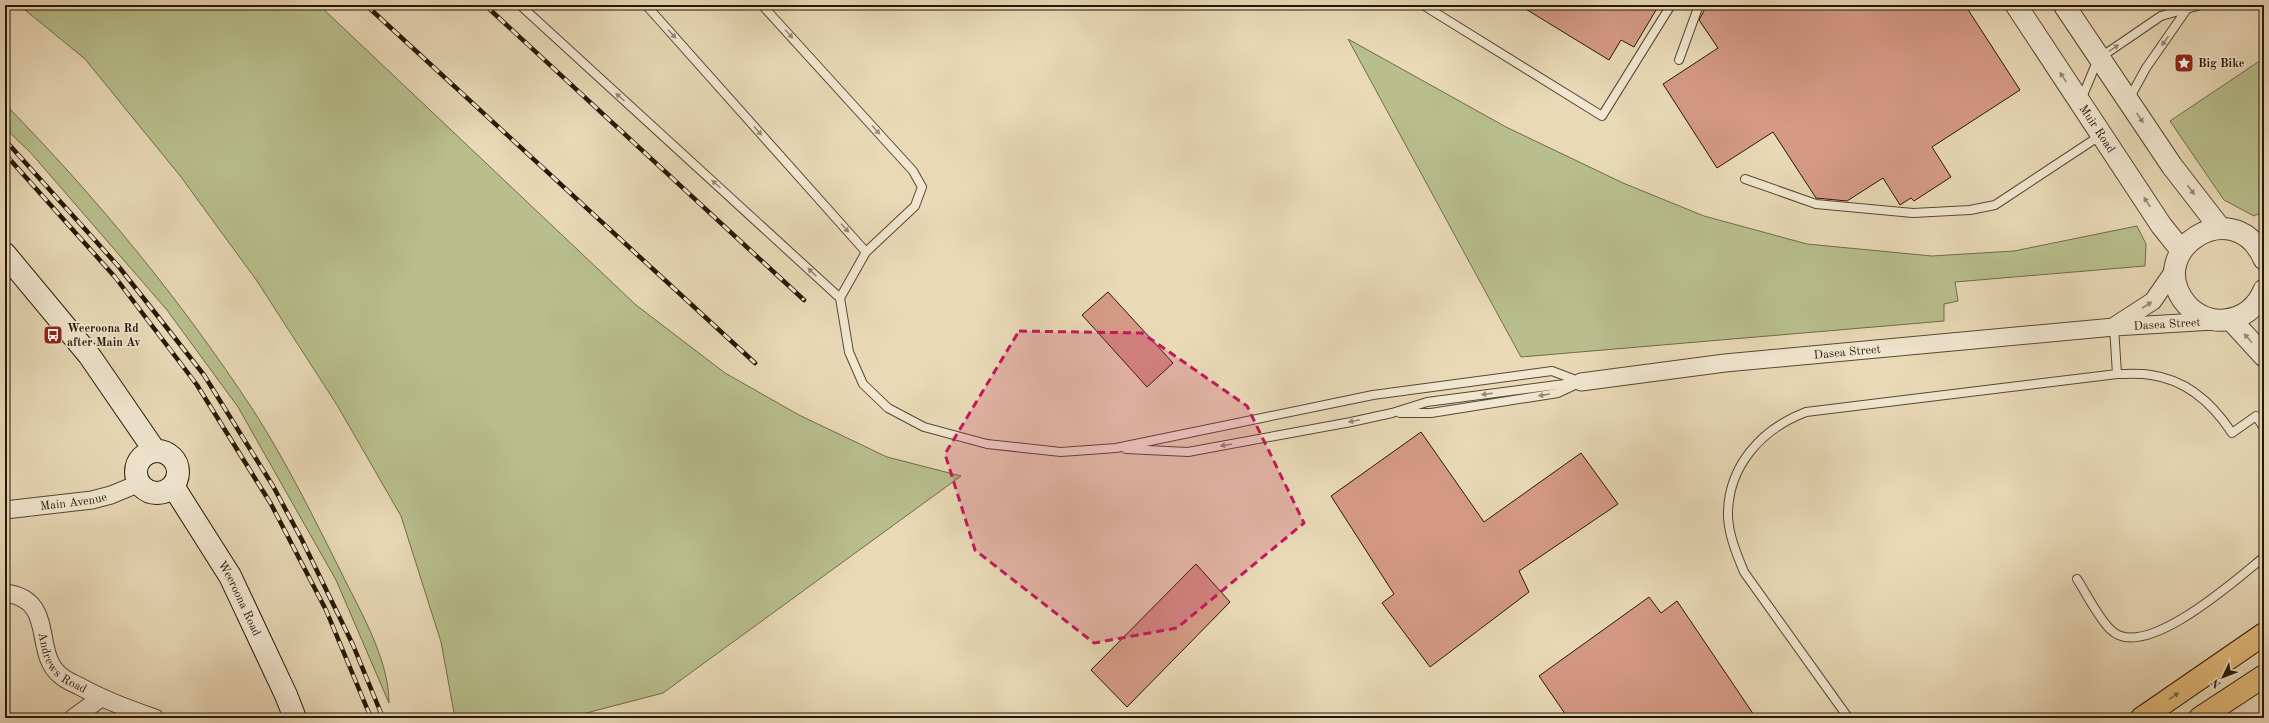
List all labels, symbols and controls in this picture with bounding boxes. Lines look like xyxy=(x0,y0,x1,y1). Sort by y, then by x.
one-way arrow xyxy=(667,29,676,39)
one-way arrow xyxy=(784,29,793,39)
one-way arrow xyxy=(2162,36,2170,46)
one-way arrow xyxy=(2109,44,2120,51)
place icon: Big Bike xyxy=(2173,52,2195,74)
place label: Big Bike xyxy=(2198,58,2245,70)
one-way arrow xyxy=(2059,72,2067,83)
one-way arrow xyxy=(614,92,625,101)
street label: Muir Road xyxy=(2077,103,2117,155)
one-way arrow xyxy=(2137,113,2144,124)
one-way arrow xyxy=(872,125,881,135)
one-way arrow xyxy=(754,126,763,136)
one-way arrow xyxy=(710,180,721,189)
one-way arrow xyxy=(2186,185,2195,196)
one-way arrow xyxy=(2143,197,2150,208)
one-way arrow xyxy=(840,223,850,233)
one-way arrow xyxy=(807,268,816,277)
one-way arrow xyxy=(2142,301,2152,309)
street label: Dasea Street xyxy=(2133,317,2201,333)
place label: Weeroona Rd after Main Av xyxy=(67,323,141,349)
bus stop icon: Weeroona Rd after Main Av xyxy=(42,324,64,346)
one-way arrow xyxy=(2243,332,2252,343)
street label: Dasea Street xyxy=(1813,344,1881,362)
one-way arrow xyxy=(1480,391,1493,397)
one-way arrow xyxy=(1538,392,1550,398)
one-way arrow xyxy=(1348,419,1360,425)
one-way arrow xyxy=(1220,442,1232,448)
street label: Main Avenue xyxy=(40,491,109,513)
street label: Weeroona Road xyxy=(215,559,262,638)
street label: Andrews Road xyxy=(36,631,88,696)
north arrow xyxy=(2203,657,2243,697)
text: N xyxy=(2209,676,2224,690)
one-way arrow xyxy=(2169,692,2179,700)

